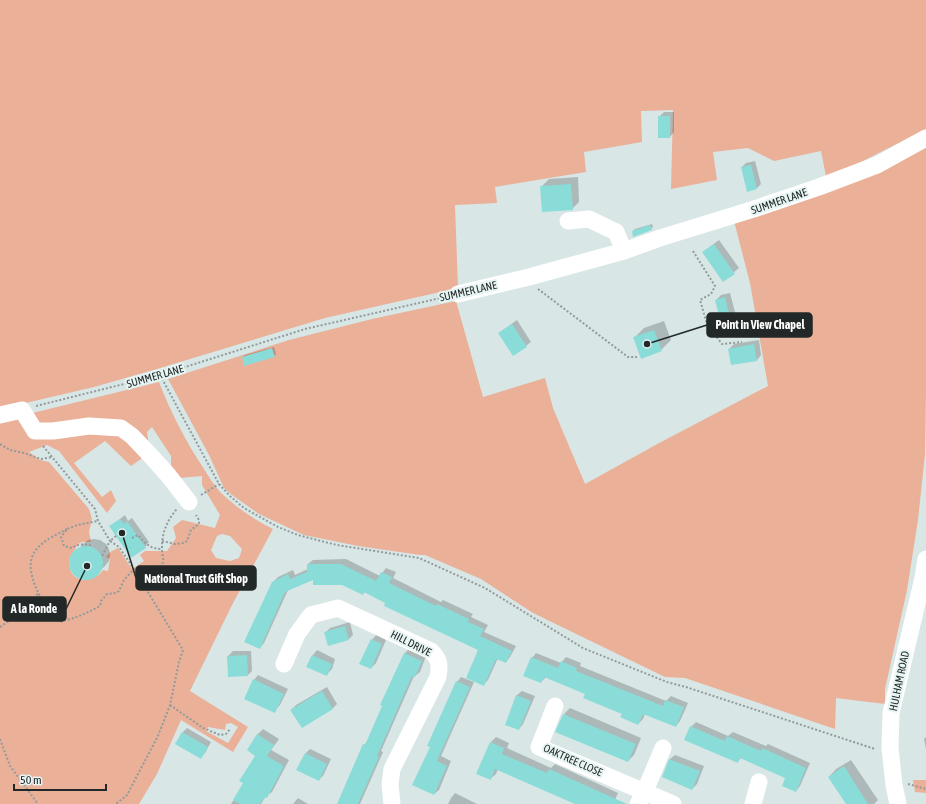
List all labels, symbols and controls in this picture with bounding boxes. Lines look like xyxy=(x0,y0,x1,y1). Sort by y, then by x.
street label: SUMMER LANE xyxy=(749,186,809,216)
street label: SUMMER LANE xyxy=(438,279,498,303)
callout: Point in View Chapel xyxy=(707,313,812,337)
text: Point in View Chapel xyxy=(715,318,805,332)
street label: SUMMER LANE xyxy=(125,362,185,390)
callout: National Trust Gift Shop xyxy=(136,566,256,590)
text: National Trust Gift Shop xyxy=(144,572,248,586)
callout: A la Ronde xyxy=(3,597,66,621)
text: A la Ronde xyxy=(10,602,58,616)
street label: HILL DRIVE xyxy=(389,628,433,658)
street label: HULHAM ROAD xyxy=(887,650,911,712)
street label: OAKTREE CLOSE xyxy=(542,742,605,778)
scale bar xyxy=(14,766,106,792)
text: 50 m xyxy=(20,773,42,787)

